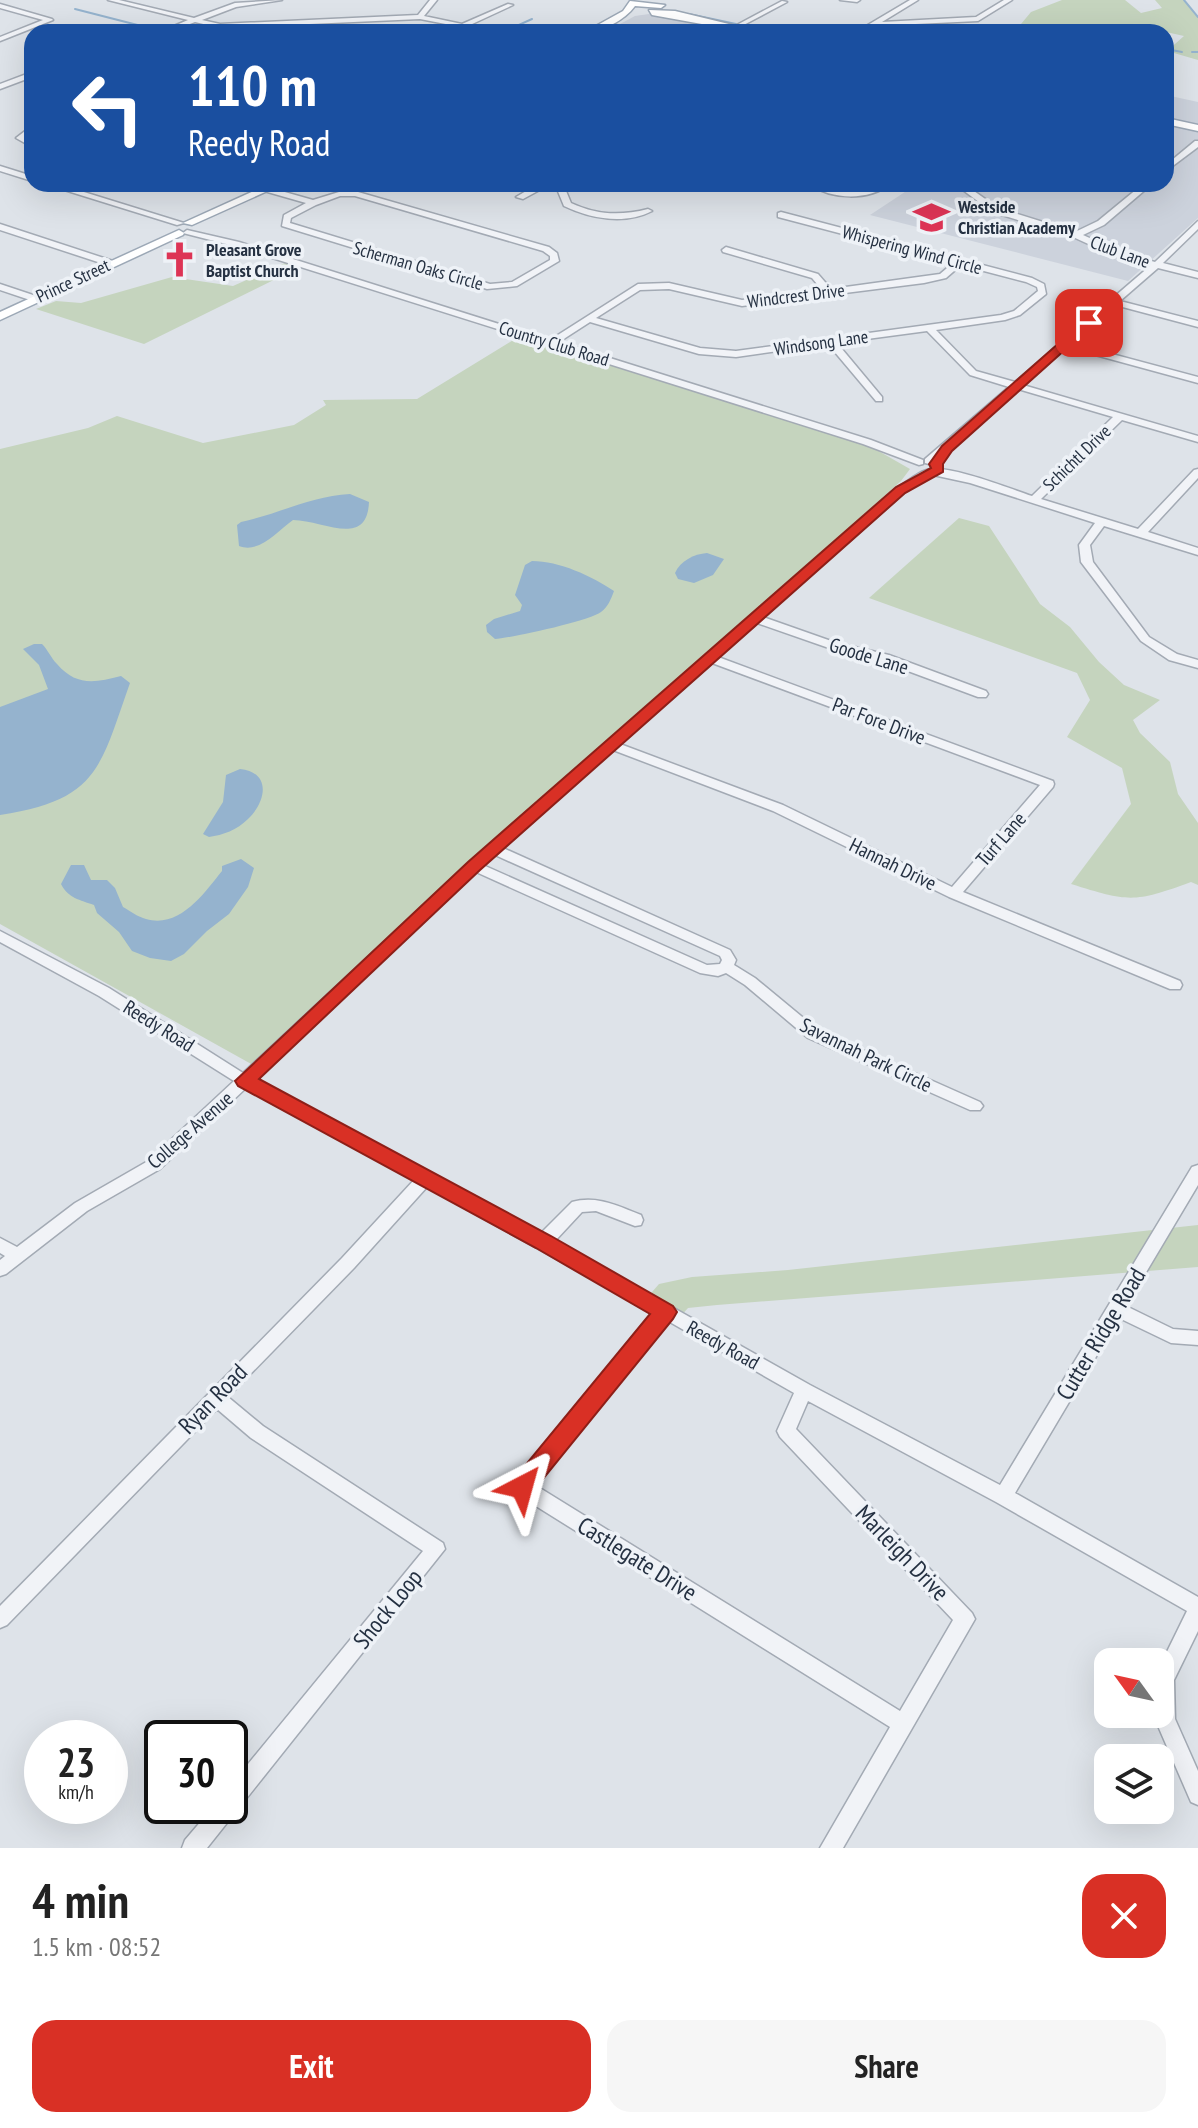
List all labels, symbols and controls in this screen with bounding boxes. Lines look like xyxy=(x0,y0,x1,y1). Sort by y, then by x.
text: 110 m xyxy=(188,49,317,121)
icon: left xyxy=(56,56,160,160)
text: Reedy Road xyxy=(188,119,330,166)
place label: Westside Christian Academy xyxy=(957,195,1076,239)
school or university icon: Westside Christian Academy xyxy=(913,198,951,236)
street label: Whispering Wind Circle xyxy=(840,220,985,279)
street label: Club Lane xyxy=(1087,230,1153,273)
street label: Scherman Oaks Circle xyxy=(351,236,486,295)
place label: Pleasant Grove Baptist Church xyxy=(206,238,302,282)
church icon: Pleasant Grove Baptist Church xyxy=(161,241,199,279)
street label: Prince Street xyxy=(32,253,113,308)
street label: Windcrest Drive xyxy=(746,278,846,313)
pin xyxy=(1055,289,1123,357)
icon: arrive xyxy=(1067,301,1111,345)
street label: Country Club Road xyxy=(496,316,612,371)
street label: Windsong Lane xyxy=(772,325,869,360)
street label: Schichtl Drive xyxy=(1038,420,1116,496)
street label: Goode Lane xyxy=(826,632,912,680)
street label: Par Fore Drive xyxy=(829,691,929,751)
street label: Turf Lane xyxy=(970,806,1032,872)
street label: Hannah Drive xyxy=(845,832,941,896)
street label: Reedy Road xyxy=(119,994,199,1058)
street label: Savannah Park Circle xyxy=(796,1012,936,1098)
street label: College Avenue xyxy=(142,1085,238,1175)
street label: Cutter Ridge Road xyxy=(1049,1262,1152,1406)
street label: Reedy Road xyxy=(682,1314,764,1376)
street label: Ryan Road xyxy=(172,1357,254,1440)
position arrow xyxy=(480,1445,564,1529)
street label: Marleigh Drive xyxy=(849,1498,956,1607)
street label: Castlegate Drive xyxy=(572,1510,703,1608)
street label: Shock Loop xyxy=(346,1563,429,1655)
north arrow xyxy=(1094,1648,1174,1728)
map controls xyxy=(1094,1648,1174,1824)
speed limit sign: 30 xyxy=(144,1720,248,1824)
text: 23 xyxy=(57,1736,95,1788)
button: layers xyxy=(1094,1744,1174,1824)
text: km/h xyxy=(58,1779,94,1805)
text: 4 min xyxy=(32,1869,129,1931)
button: close xyxy=(1082,1874,1166,1958)
text: 1.5 km · 08:52 xyxy=(32,1930,161,1963)
button: Exit xyxy=(32,2020,591,2112)
button: Share xyxy=(607,2020,1166,2112)

